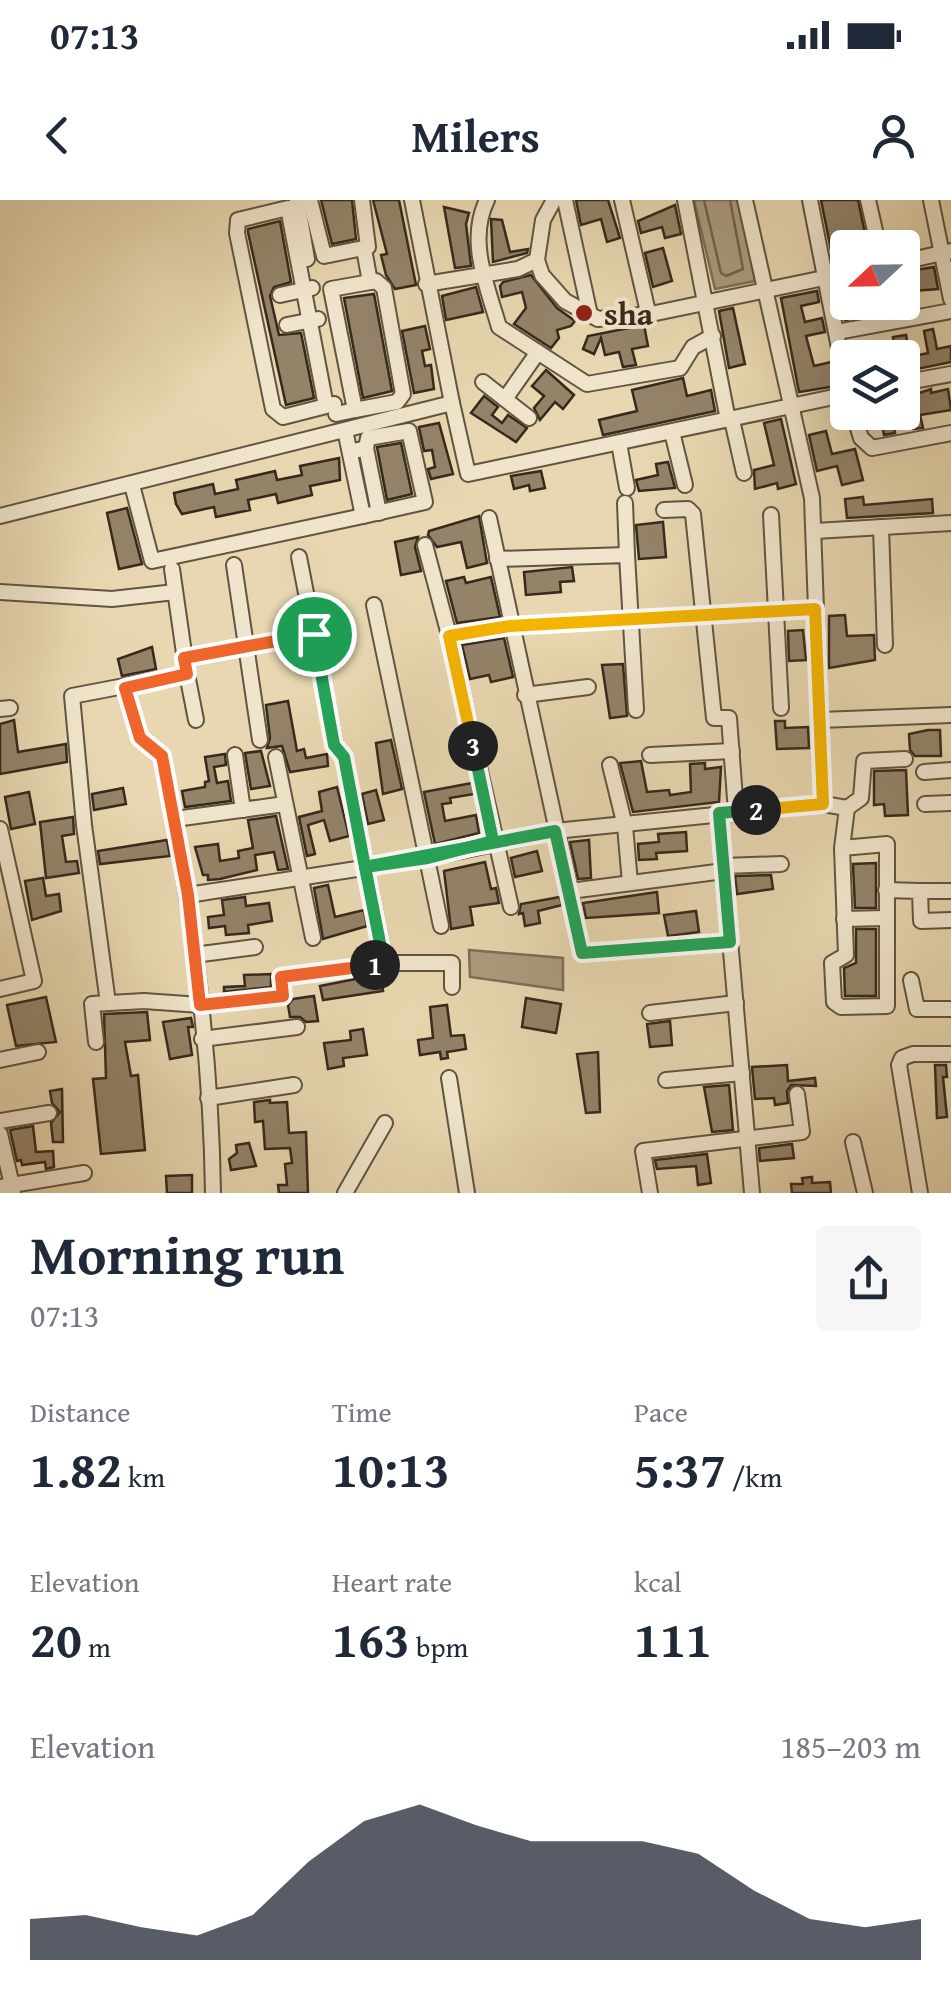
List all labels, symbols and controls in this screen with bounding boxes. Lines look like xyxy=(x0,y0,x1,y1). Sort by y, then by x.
text: 07:13 xyxy=(50,7,140,63)
text: Milers xyxy=(411,103,540,168)
icon: back xyxy=(30,108,85,163)
icon: person xyxy=(866,108,921,163)
north arrow xyxy=(830,230,920,320)
map controls xyxy=(830,230,920,430)
place label: sha xyxy=(604,290,654,337)
marker: sha xyxy=(573,302,595,324)
button: layers xyxy=(830,340,920,430)
pin xyxy=(272,592,357,677)
icon: arrive xyxy=(287,607,342,662)
pin: 3 xyxy=(448,721,498,771)
text: 3 xyxy=(466,725,480,766)
pin: 2 xyxy=(731,785,781,835)
text: 2 xyxy=(749,789,763,830)
pin: 1 xyxy=(350,940,400,990)
text: 1 xyxy=(368,944,382,985)
text: Morning run xyxy=(30,1214,344,1294)
button: share xyxy=(816,1226,921,1331)
text: 07:13 xyxy=(30,1292,99,1339)
text: Distance xyxy=(30,1391,130,1432)
text: Time xyxy=(332,1391,392,1432)
text: Pace xyxy=(634,1391,688,1432)
text: 1.82 xyxy=(30,1432,122,1505)
text: 10:13 xyxy=(332,1432,450,1505)
text: 5:37 xyxy=(634,1432,726,1505)
text: km xyxy=(122,1456,165,1497)
text: /km xyxy=(726,1456,782,1497)
text: Elevation xyxy=(30,1561,140,1602)
text: Heart rate xyxy=(332,1561,452,1602)
text: kcal xyxy=(634,1561,682,1602)
text: 20 xyxy=(30,1602,82,1675)
text: 163 xyxy=(332,1602,410,1675)
text: 111 xyxy=(634,1602,712,1675)
text: m xyxy=(82,1626,111,1667)
text: bpm xyxy=(410,1626,468,1667)
text: Elevation xyxy=(30,1723,155,1770)
text: 185–203 m xyxy=(780,1723,921,1770)

